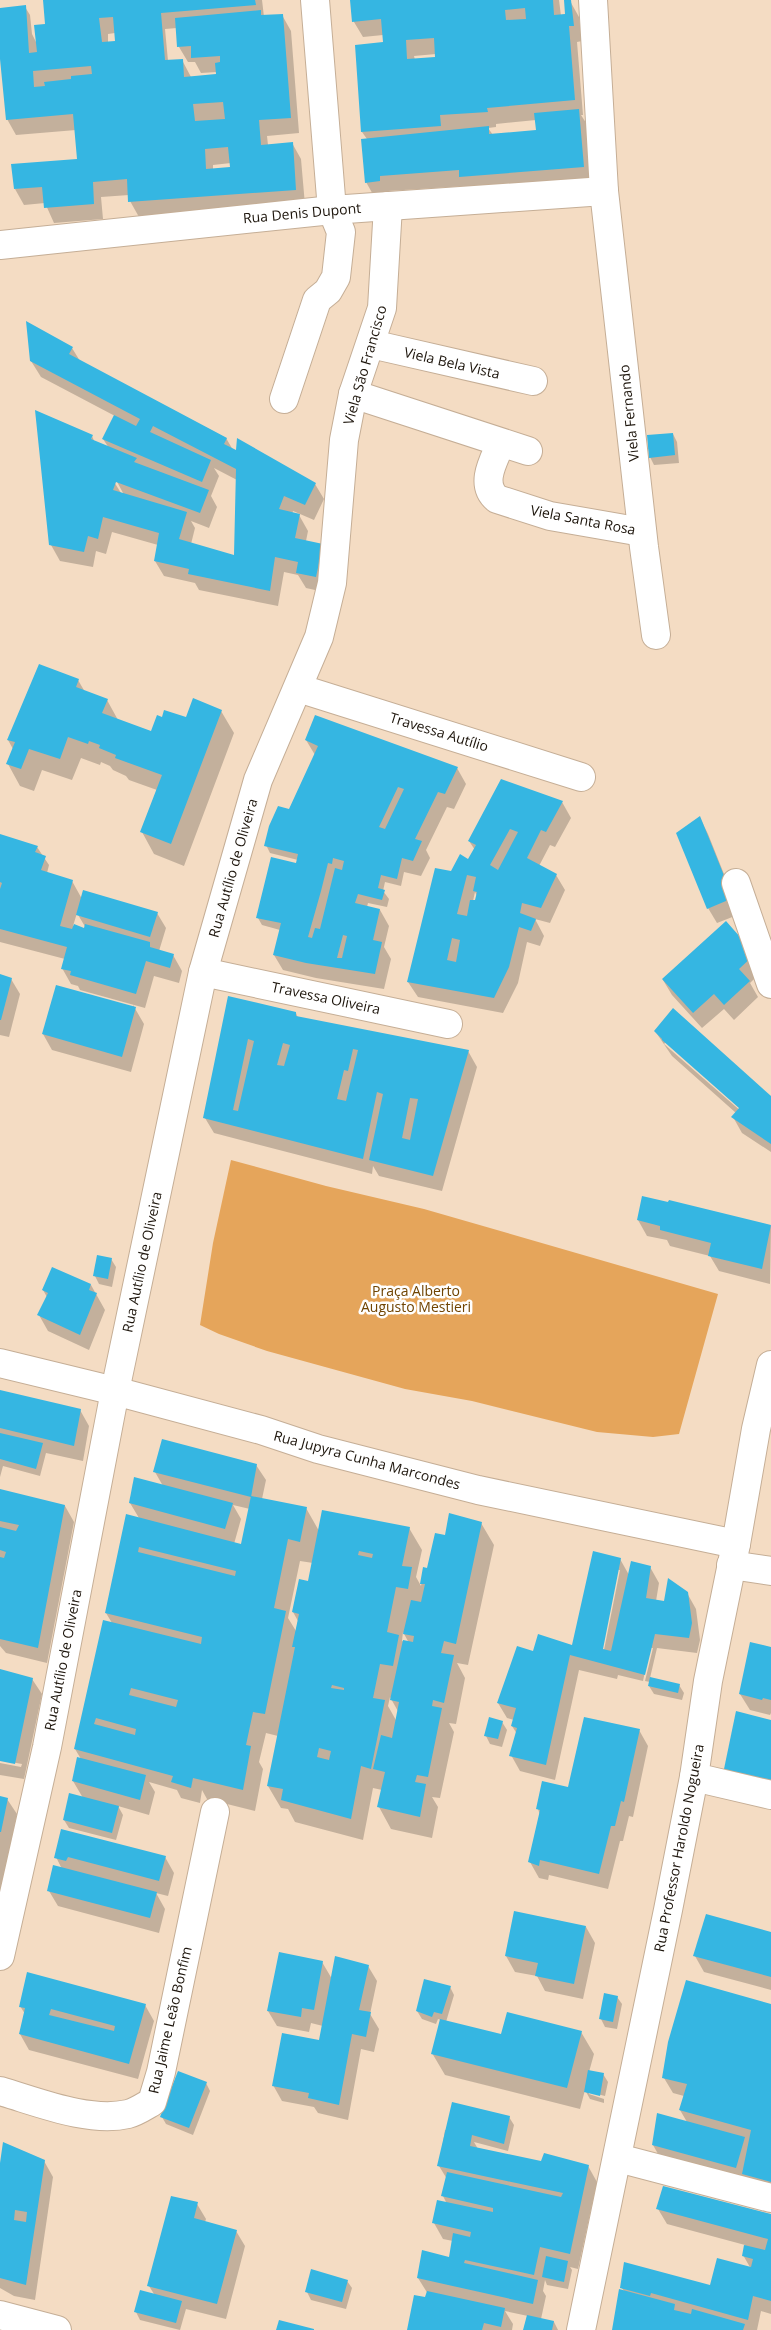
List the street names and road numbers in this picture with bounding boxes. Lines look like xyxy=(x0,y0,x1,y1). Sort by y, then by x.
street label: Rua Denis Dupont xyxy=(242,198,362,227)
street label: Viela São Francisco xyxy=(338,303,391,427)
street label: Viela Bela Vista xyxy=(402,342,502,383)
street label: Viela Fernando xyxy=(614,364,643,463)
street label: Viela Santa Rosa xyxy=(529,500,637,539)
street label: Travessa Autílio xyxy=(387,707,491,756)
street label: Rua Autílio de Oliveira xyxy=(204,796,261,940)
street label: Travessa Oliveira xyxy=(270,977,382,1018)
street label: Rua Autílio de Oliveira xyxy=(117,1190,166,1334)
street label: Rua Jupyra Cunha Marcondes xyxy=(272,1425,463,1494)
street label: Rua Autílio de Oliveira xyxy=(39,1588,86,1732)
street label: Rua Professor Haroldo Nogueira xyxy=(649,1742,708,1953)
street label: Rua Jaime Leão Bonfim xyxy=(143,1944,196,2095)

